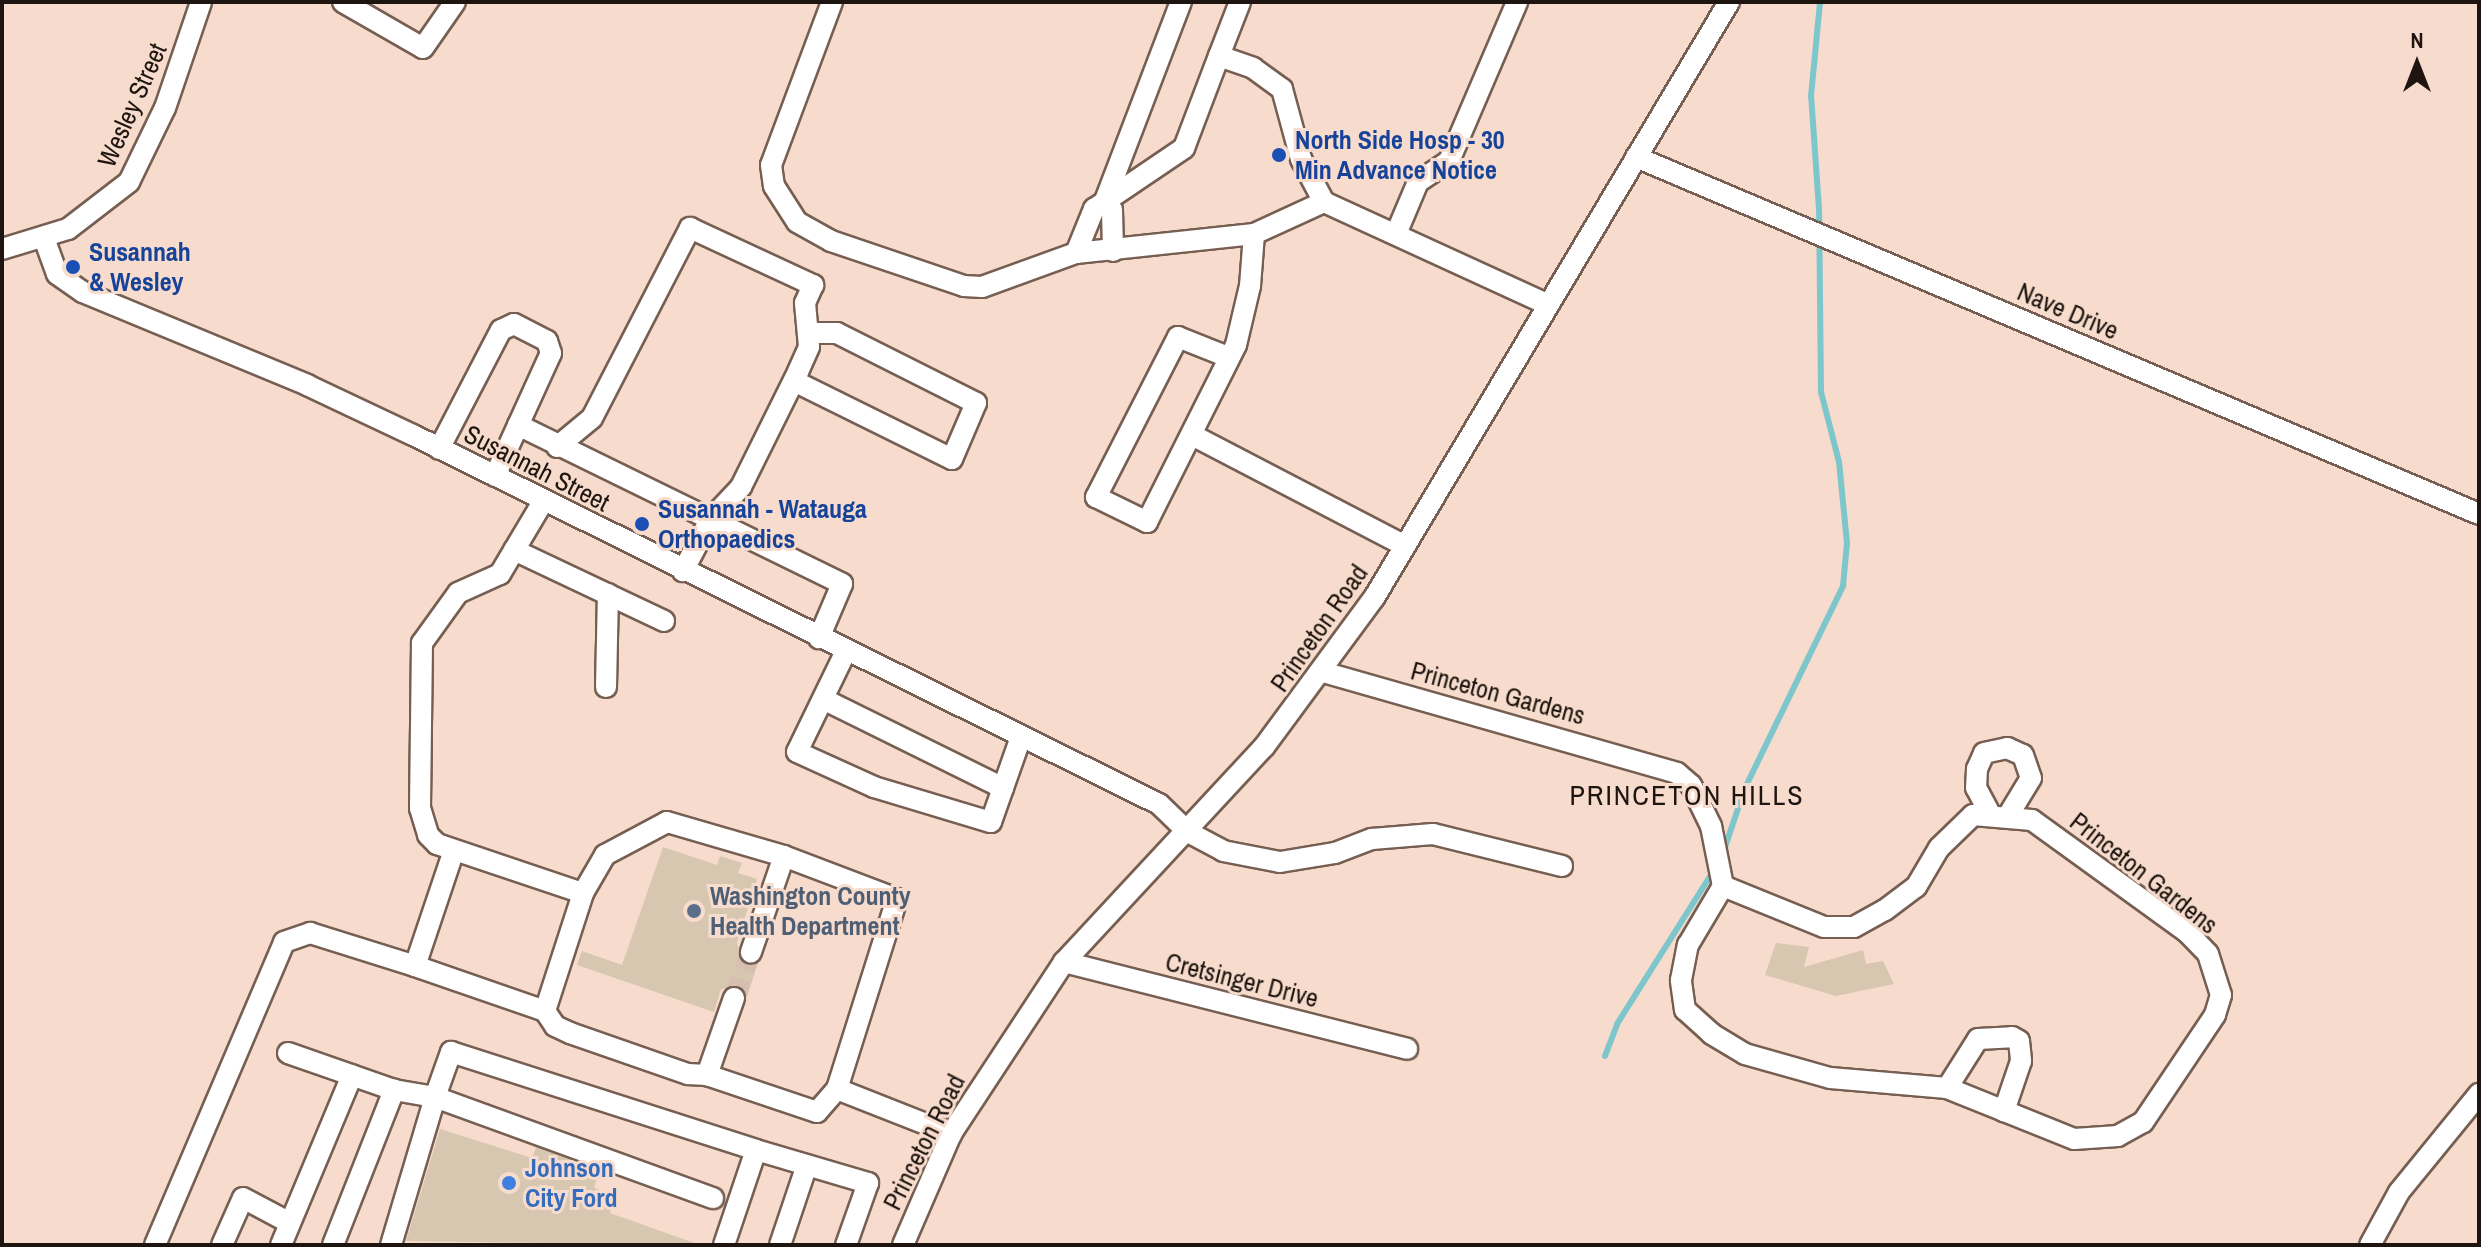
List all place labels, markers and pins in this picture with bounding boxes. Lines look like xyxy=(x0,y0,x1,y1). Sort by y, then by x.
place label: North Side Hosp - 30 Min Advance Notice xyxy=(1295,124,1505,186)
marker: North Side Hosp - 30 Min Advance Notice xyxy=(1270,146,1288,164)
place label: Susannah & Wesley xyxy=(89,236,191,298)
marker: Susannah & Wesley xyxy=(64,258,82,276)
place label: Susannah - Watauga Orthopaedics xyxy=(658,493,867,554)
marker: Susannah - Watauga Orthopaedics xyxy=(633,515,651,533)
place label: Washington County Health Department xyxy=(710,880,911,942)
marker: Washington County Health Department xyxy=(685,902,703,920)
place label: Johnson City Ford xyxy=(525,1152,618,1214)
marker: Johnson City Ford xyxy=(500,1174,518,1192)

